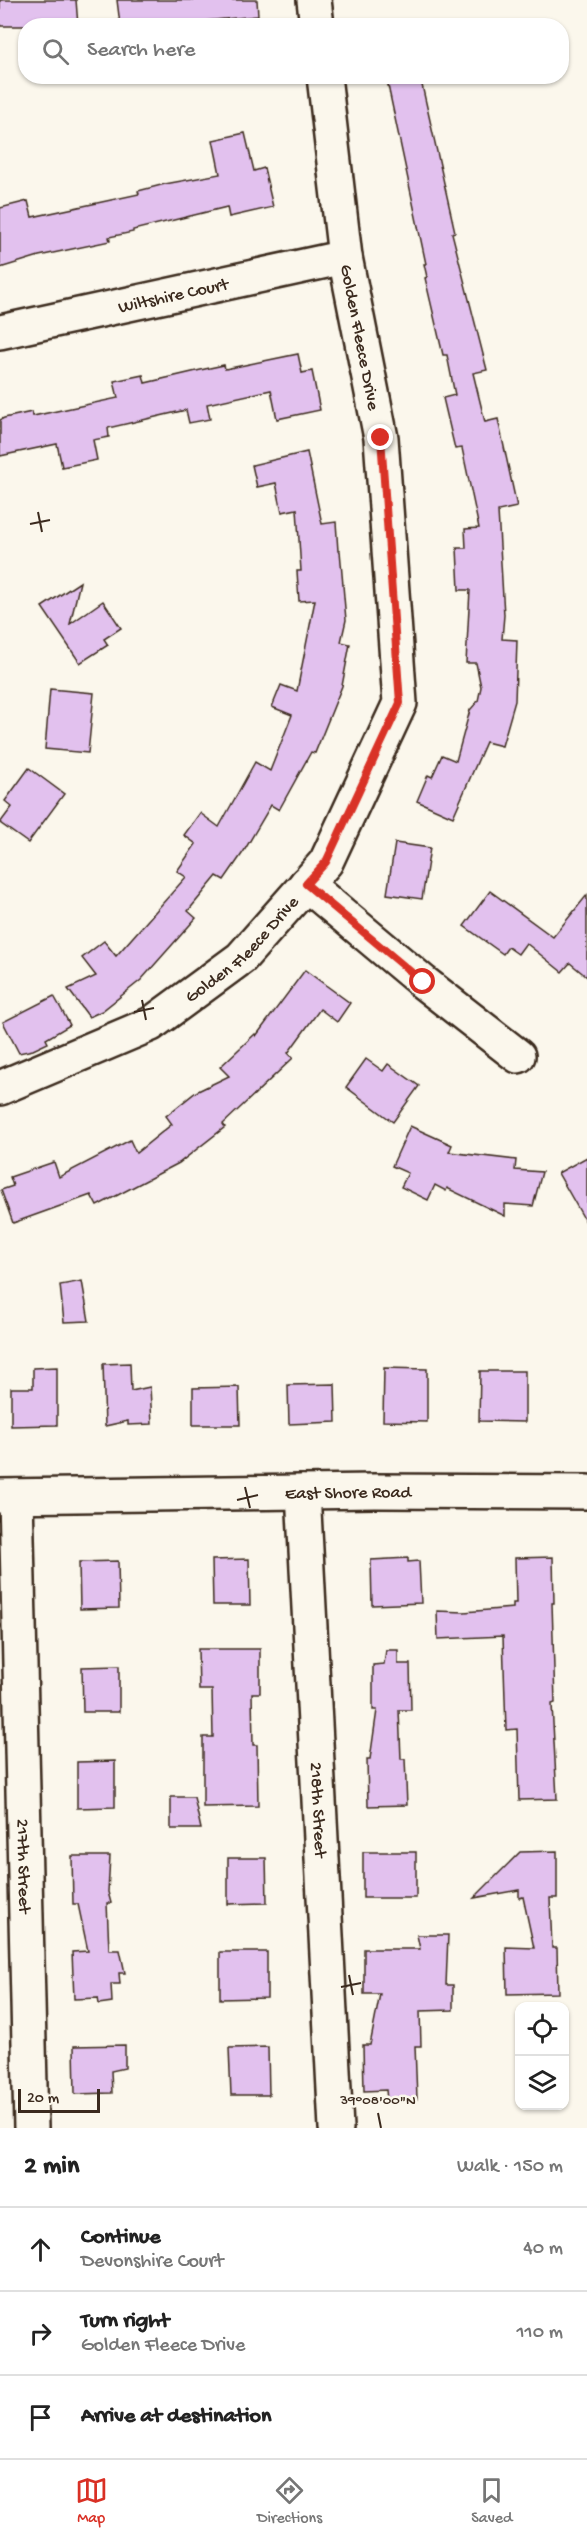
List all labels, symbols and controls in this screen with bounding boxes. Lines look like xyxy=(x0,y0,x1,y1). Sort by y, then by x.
search box xyxy=(18,18,569,84)
icon: search xyxy=(39,35,72,68)
text: Search here xyxy=(87,38,195,64)
street label: Golden Fleece Drive xyxy=(334,263,383,413)
street label: Wiltshire Court xyxy=(117,274,232,319)
route end xyxy=(367,424,393,450)
street label: Golden Fleece Drive xyxy=(182,892,305,1008)
route start xyxy=(409,968,435,994)
street label: East Shore Road xyxy=(285,1483,413,1505)
street label: 218th Street xyxy=(304,1762,330,1859)
street label: 217th Street xyxy=(11,1818,34,1915)
map controls xyxy=(515,2002,569,2110)
button: locate xyxy=(515,2002,569,2056)
button: layers xyxy=(515,2056,569,2110)
scale bar xyxy=(18,2086,100,2114)
text: 20 m xyxy=(27,2090,59,2109)
text: 39°08'00"N xyxy=(339,2092,416,2110)
text: 2 min xyxy=(24,2152,79,2183)
text: Walk · 150 m xyxy=(457,2156,563,2179)
text: Continue xyxy=(81,2225,161,2251)
icon: ahead xyxy=(24,2233,57,2266)
text: 40 m xyxy=(523,2238,563,2261)
text: Devonshire Court xyxy=(81,2251,224,2274)
text: Turn right xyxy=(81,2309,169,2335)
icon: right xyxy=(24,2317,57,2350)
text: 110 m xyxy=(517,2322,563,2345)
text: Golden Fleece Drive xyxy=(81,2335,245,2358)
icon: arrive xyxy=(24,2401,57,2434)
text: Arrive at destination xyxy=(81,2404,271,2430)
tab: Map xyxy=(75,2474,108,2529)
tab: Directions xyxy=(257,2474,322,2529)
tab: Saved xyxy=(471,2474,512,2529)

